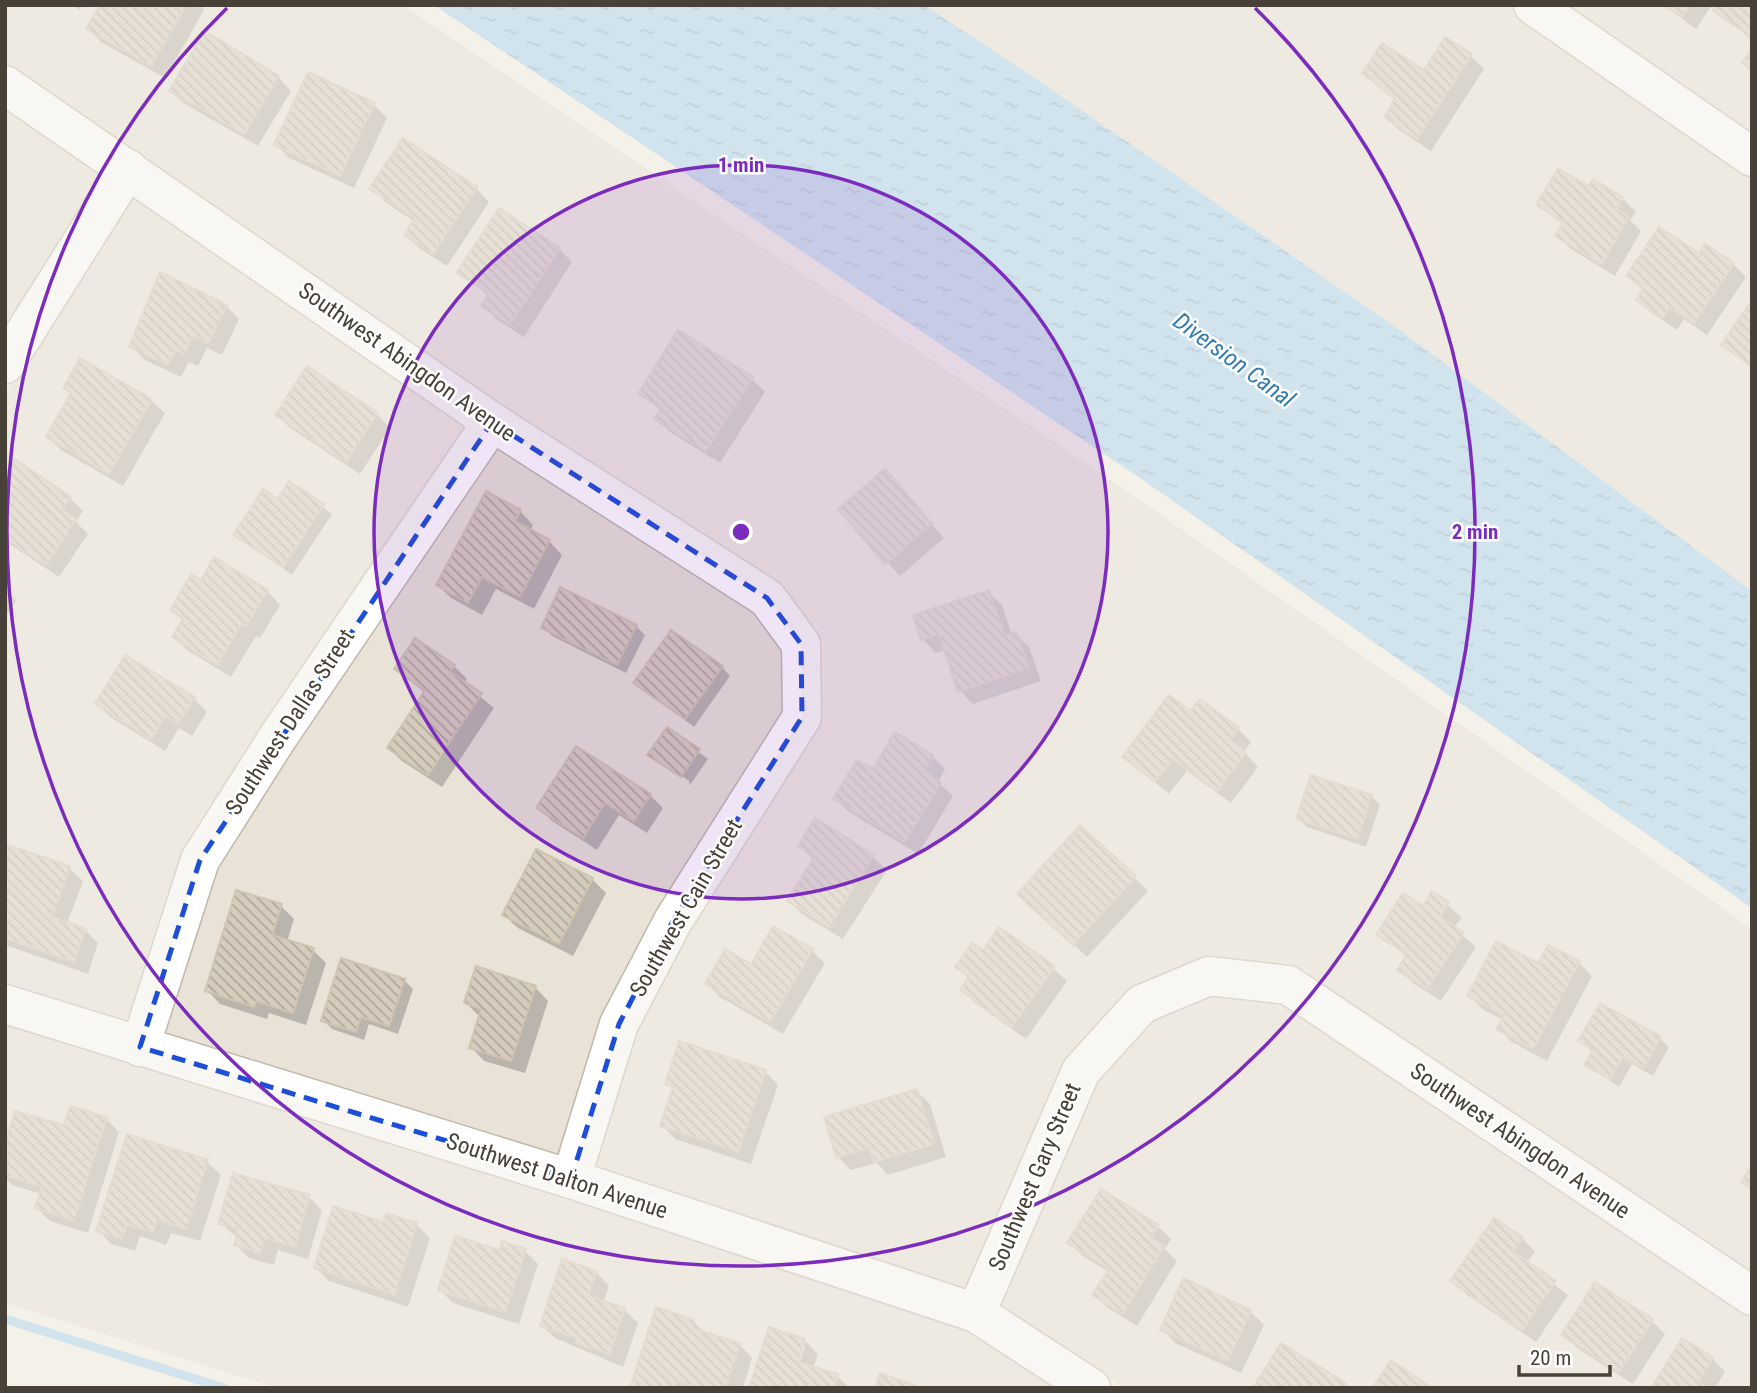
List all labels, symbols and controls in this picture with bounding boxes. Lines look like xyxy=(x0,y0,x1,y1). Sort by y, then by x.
text: 1 min xyxy=(718,153,764,177)
street label: Southwest Abingdon Avenue xyxy=(293,277,521,447)
water label: Diversion Canal xyxy=(1168,307,1301,414)
centre of rings xyxy=(729,520,753,544)
text: 2 min xyxy=(1452,520,1498,544)
street label: Southwest Dallas Street xyxy=(220,624,360,820)
street label: Southwest Cain Street xyxy=(624,814,748,1002)
street label: Southwest Abingdon Avenue xyxy=(1405,1057,1635,1225)
street label: Southwest Gary Street xyxy=(983,1079,1087,1275)
street label: Southwest Dalton Avenue xyxy=(443,1127,671,1225)
scale bar xyxy=(1519,1334,1610,1378)
text: 20 m xyxy=(1530,1346,1571,1370)

